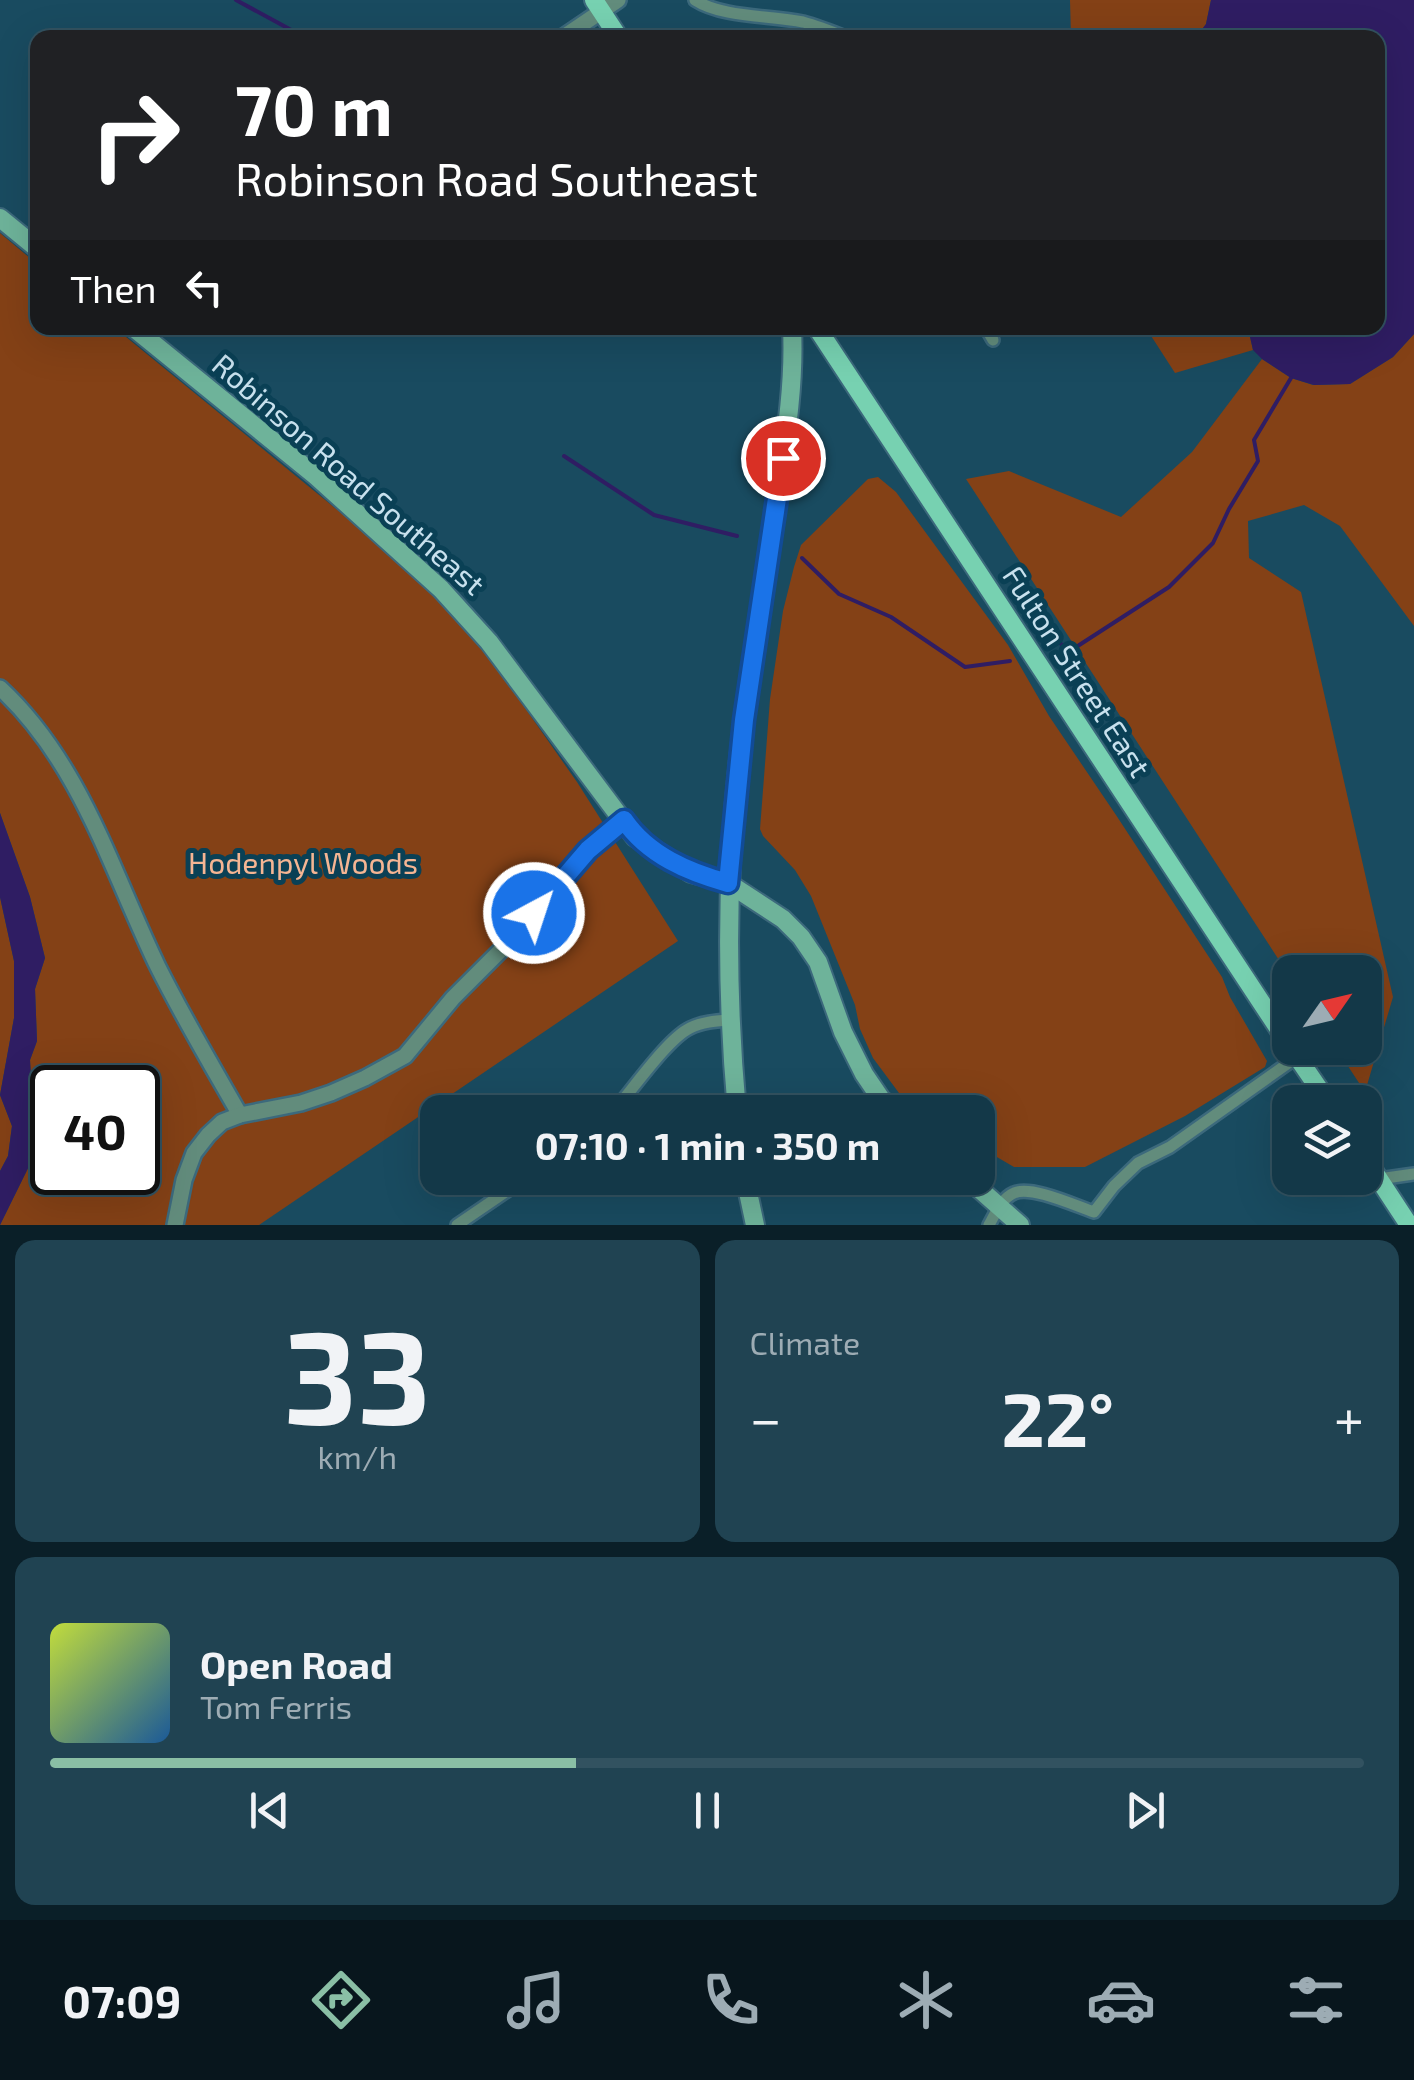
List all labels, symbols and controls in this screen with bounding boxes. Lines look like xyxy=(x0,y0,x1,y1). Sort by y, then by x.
text: 70 m xyxy=(235,66,393,150)
icon: right xyxy=(70,70,200,200)
text: Robinson Road Southeast xyxy=(235,151,758,205)
icon: left xyxy=(177,260,232,315)
text: Then xyxy=(70,265,157,311)
street label: Robinson Road Southeast xyxy=(206,346,493,601)
pin xyxy=(741,416,826,501)
icon: arrive xyxy=(756,431,811,486)
street label: Fulton Street East xyxy=(996,559,1159,783)
park label: Hodenpyl Woods xyxy=(188,844,418,880)
position arrow xyxy=(482,861,586,965)
north arrow xyxy=(1272,955,1382,1065)
map controls xyxy=(1272,955,1382,1195)
speed limit sign: 40 xyxy=(30,1065,160,1195)
button: layers xyxy=(1272,1085,1382,1195)
text: 07:10 · 1 min · 350 m xyxy=(535,1122,880,1168)
text: 33 xyxy=(284,1294,431,1450)
text: Climate xyxy=(750,1323,860,1361)
text: 22° xyxy=(1001,1372,1114,1462)
text: − xyxy=(750,1384,782,1450)
text: + xyxy=(1334,1384,1364,1450)
text: km/h xyxy=(318,1437,397,1475)
text: Open Road xyxy=(200,1641,393,1687)
text: Tom Ferris xyxy=(200,1687,352,1725)
icon: previous xyxy=(242,1783,297,1838)
icon: pause xyxy=(680,1783,735,1838)
icon: next xyxy=(1118,1783,1173,1838)
icon: directions xyxy=(306,1965,376,2035)
icon: music xyxy=(501,1965,571,2035)
icon: phone xyxy=(696,1965,766,2035)
icon: climate xyxy=(891,1965,961,2035)
icon: car xyxy=(1086,1965,1156,2035)
icon: filters xyxy=(1281,1965,1351,2035)
text: 07:09 xyxy=(63,1973,181,2027)

